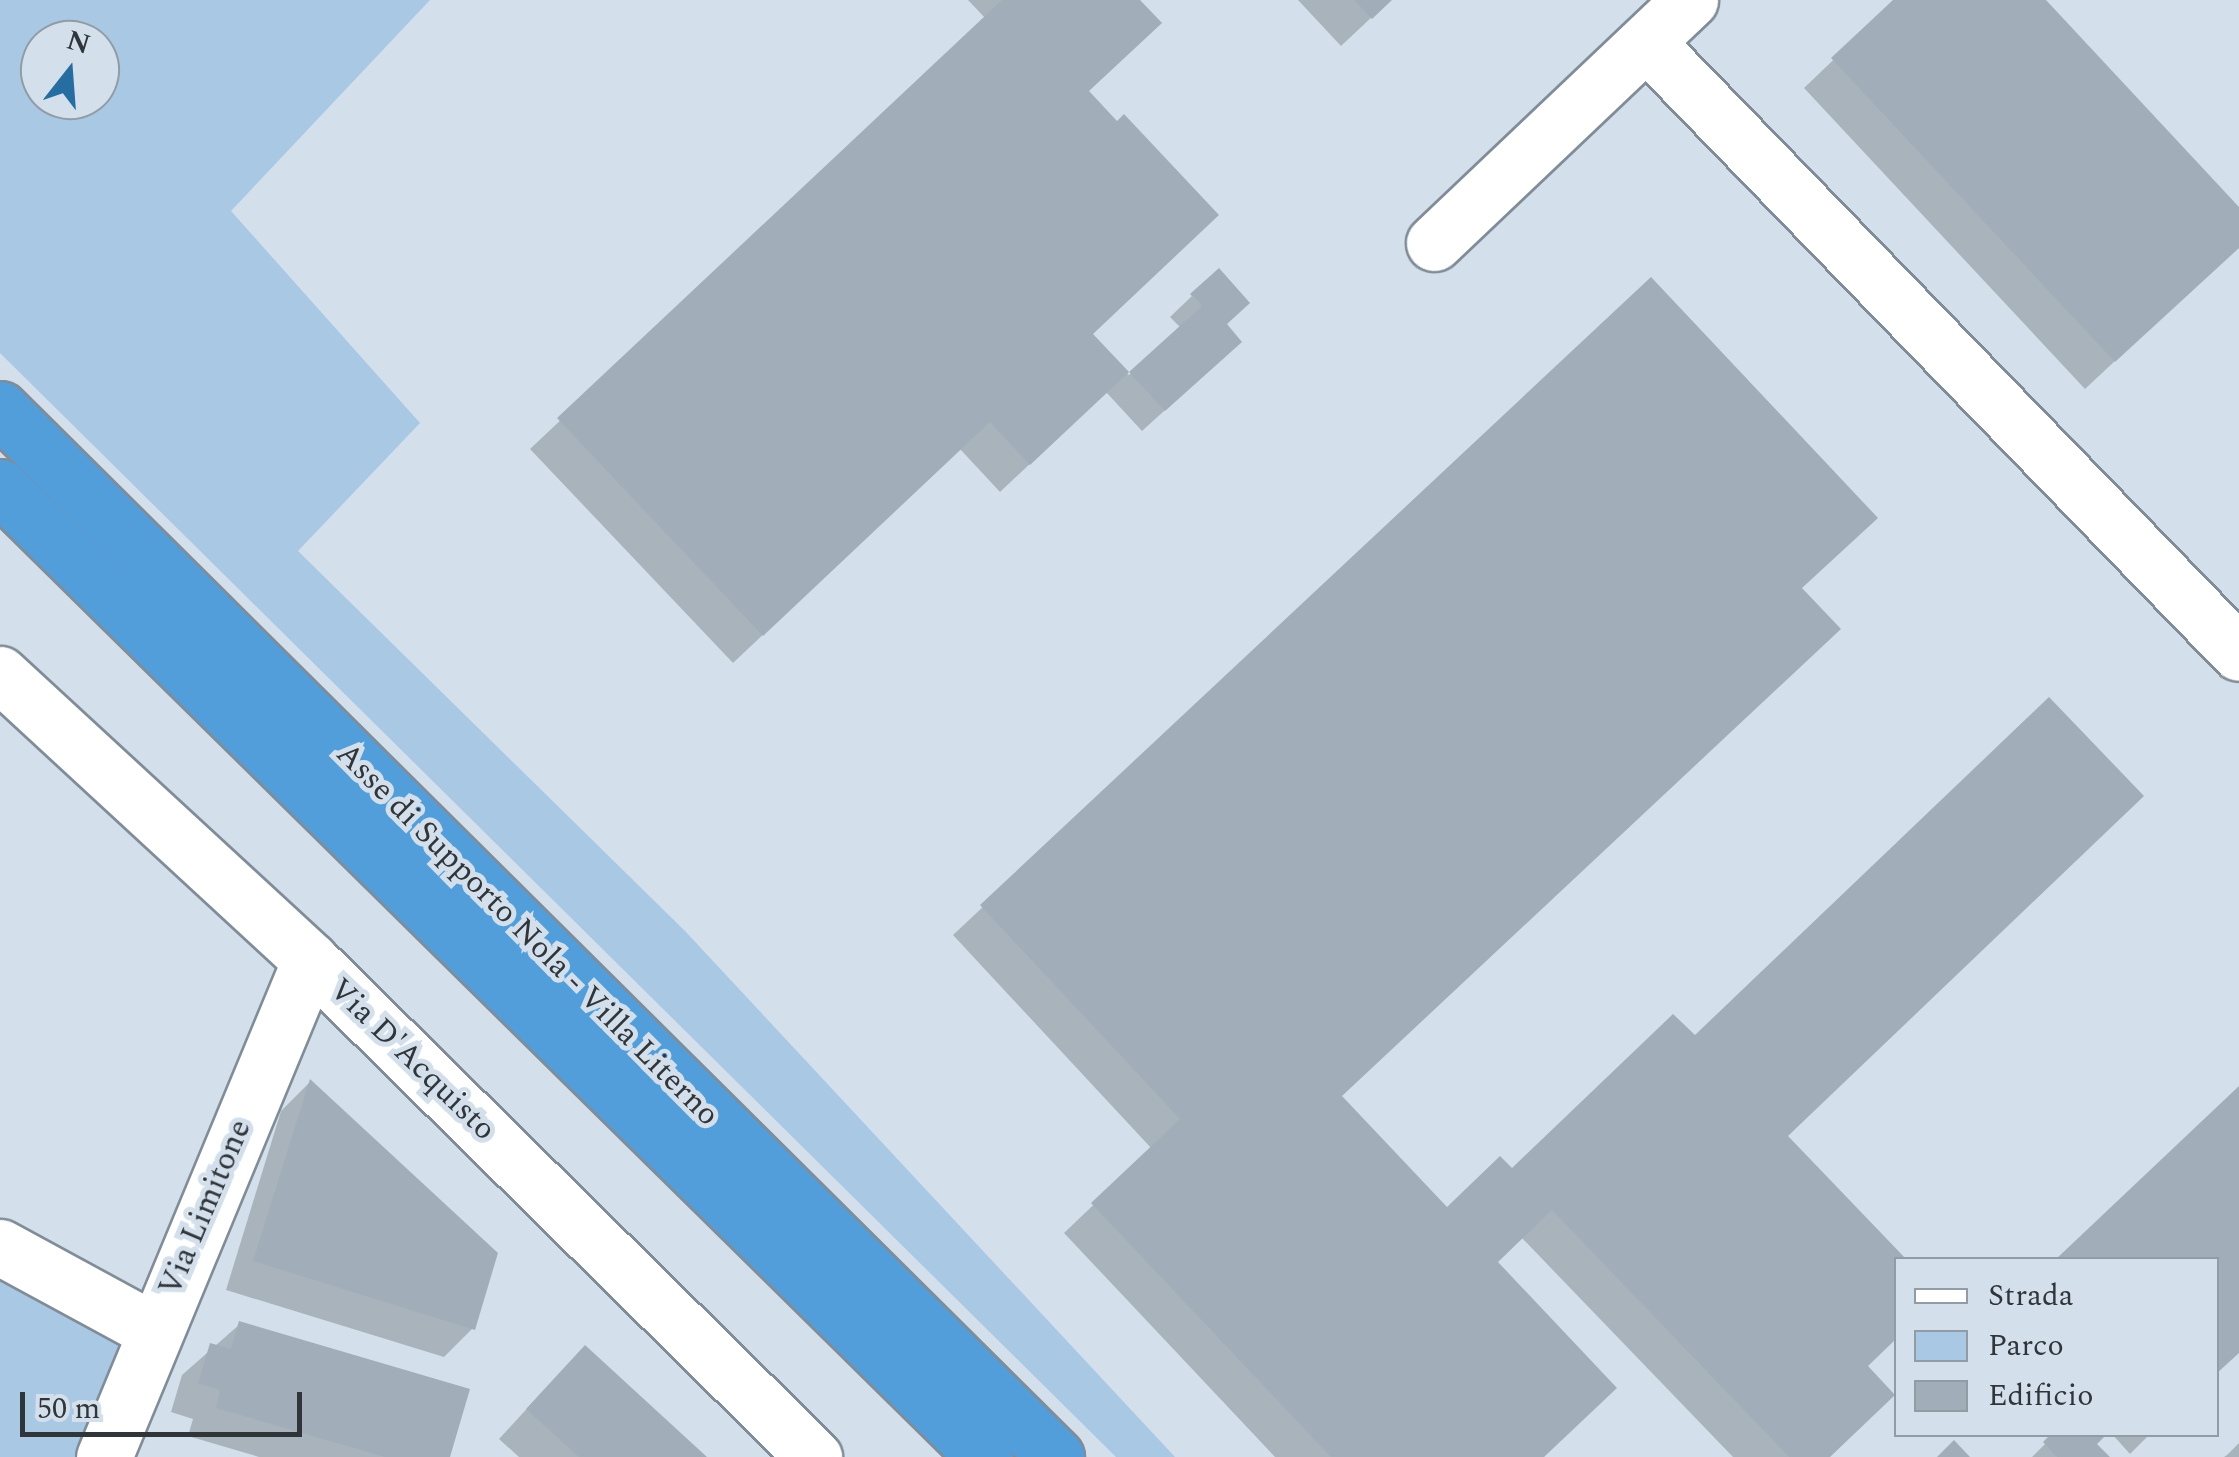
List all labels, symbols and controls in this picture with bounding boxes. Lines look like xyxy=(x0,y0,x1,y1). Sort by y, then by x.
text: N xyxy=(61,19,96,67)
north arrow xyxy=(20,20,120,120)
street label: Asse di Supporto Nola - Villa Literno xyxy=(327,735,727,1135)
street label: Via D'Acquisto xyxy=(321,971,503,1149)
street label: Via Limitone xyxy=(152,1114,260,1302)
legend xyxy=(1894,1257,2219,1437)
text: Strada xyxy=(1988,1273,2073,1319)
text: Parco xyxy=(1988,1323,2064,1369)
scale bar xyxy=(25,1372,308,1434)
text: Edificio xyxy=(1988,1373,2093,1419)
text: 50 m xyxy=(37,1386,100,1432)

